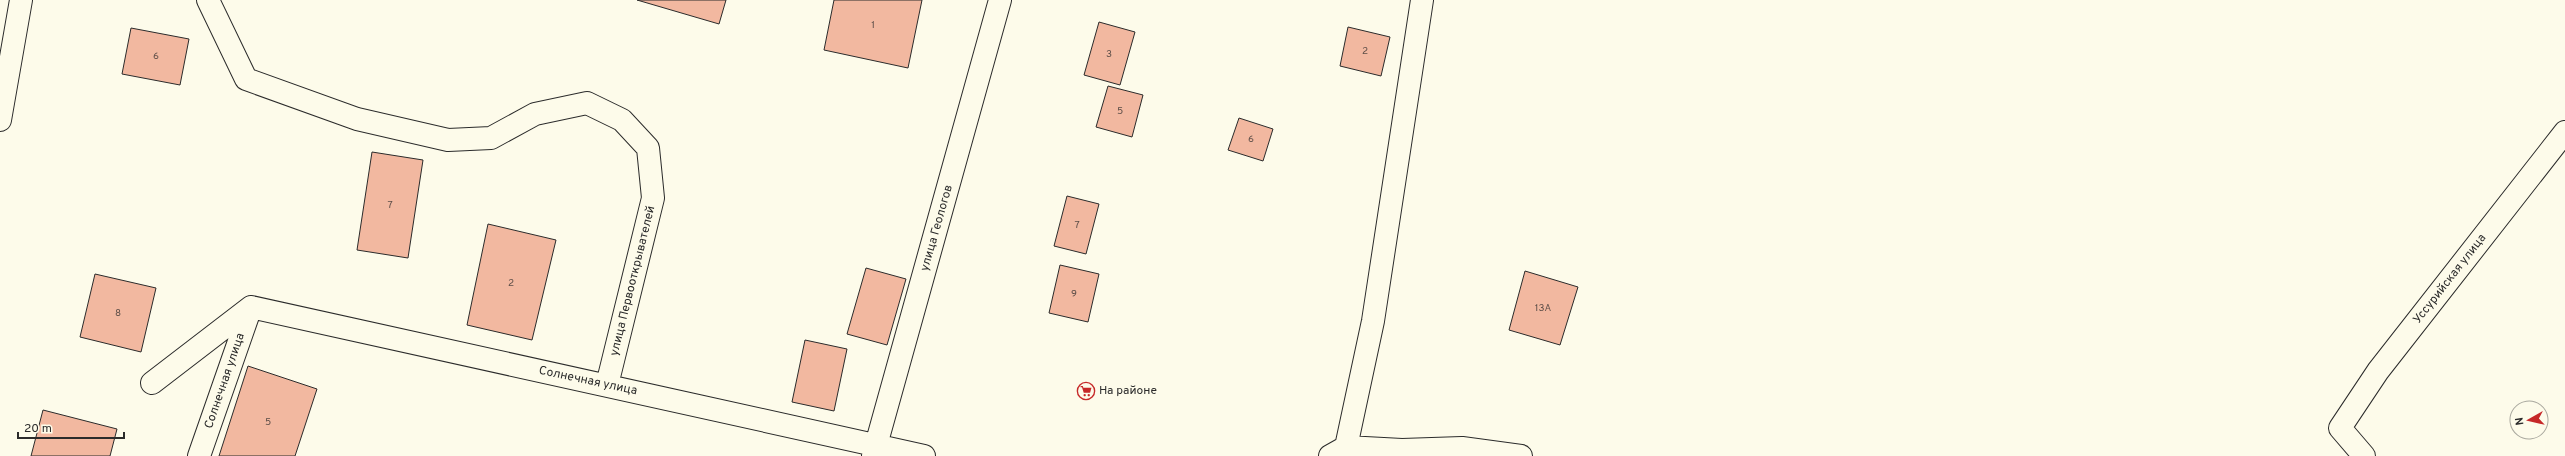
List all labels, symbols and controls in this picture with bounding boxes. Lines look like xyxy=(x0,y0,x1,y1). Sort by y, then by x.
house number: 1 xyxy=(871,19,875,32)
house number: 2 xyxy=(1362,45,1368,58)
house number: 3 xyxy=(1106,48,1112,61)
house number: 6 xyxy=(153,50,159,63)
house number: 5 xyxy=(1117,105,1123,118)
house number: 6 xyxy=(1248,133,1254,146)
street label: улица Геологов xyxy=(917,183,957,273)
house number: 7 xyxy=(387,199,393,212)
street label: улица Первооткрывателей xyxy=(607,204,659,358)
house number: 7 xyxy=(1074,219,1080,232)
street label: Уссурийская улица xyxy=(2410,231,2490,327)
house number: 2 xyxy=(508,277,514,290)
house number: 9 xyxy=(1071,288,1077,301)
house number: 13А xyxy=(1535,302,1551,315)
house number: 8 xyxy=(115,307,121,320)
street label: Солнечная улица xyxy=(201,331,249,431)
street label: Солнечная улица xyxy=(537,363,639,399)
supermarket icon: На районе xyxy=(1076,381,1096,401)
place label: На районе xyxy=(1099,383,1157,399)
north arrow xyxy=(2509,400,2549,440)
scale bar xyxy=(18,414,124,440)
house number: 5 xyxy=(265,416,271,429)
text: N xyxy=(2513,416,2528,426)
text: 20 m xyxy=(24,421,52,437)

